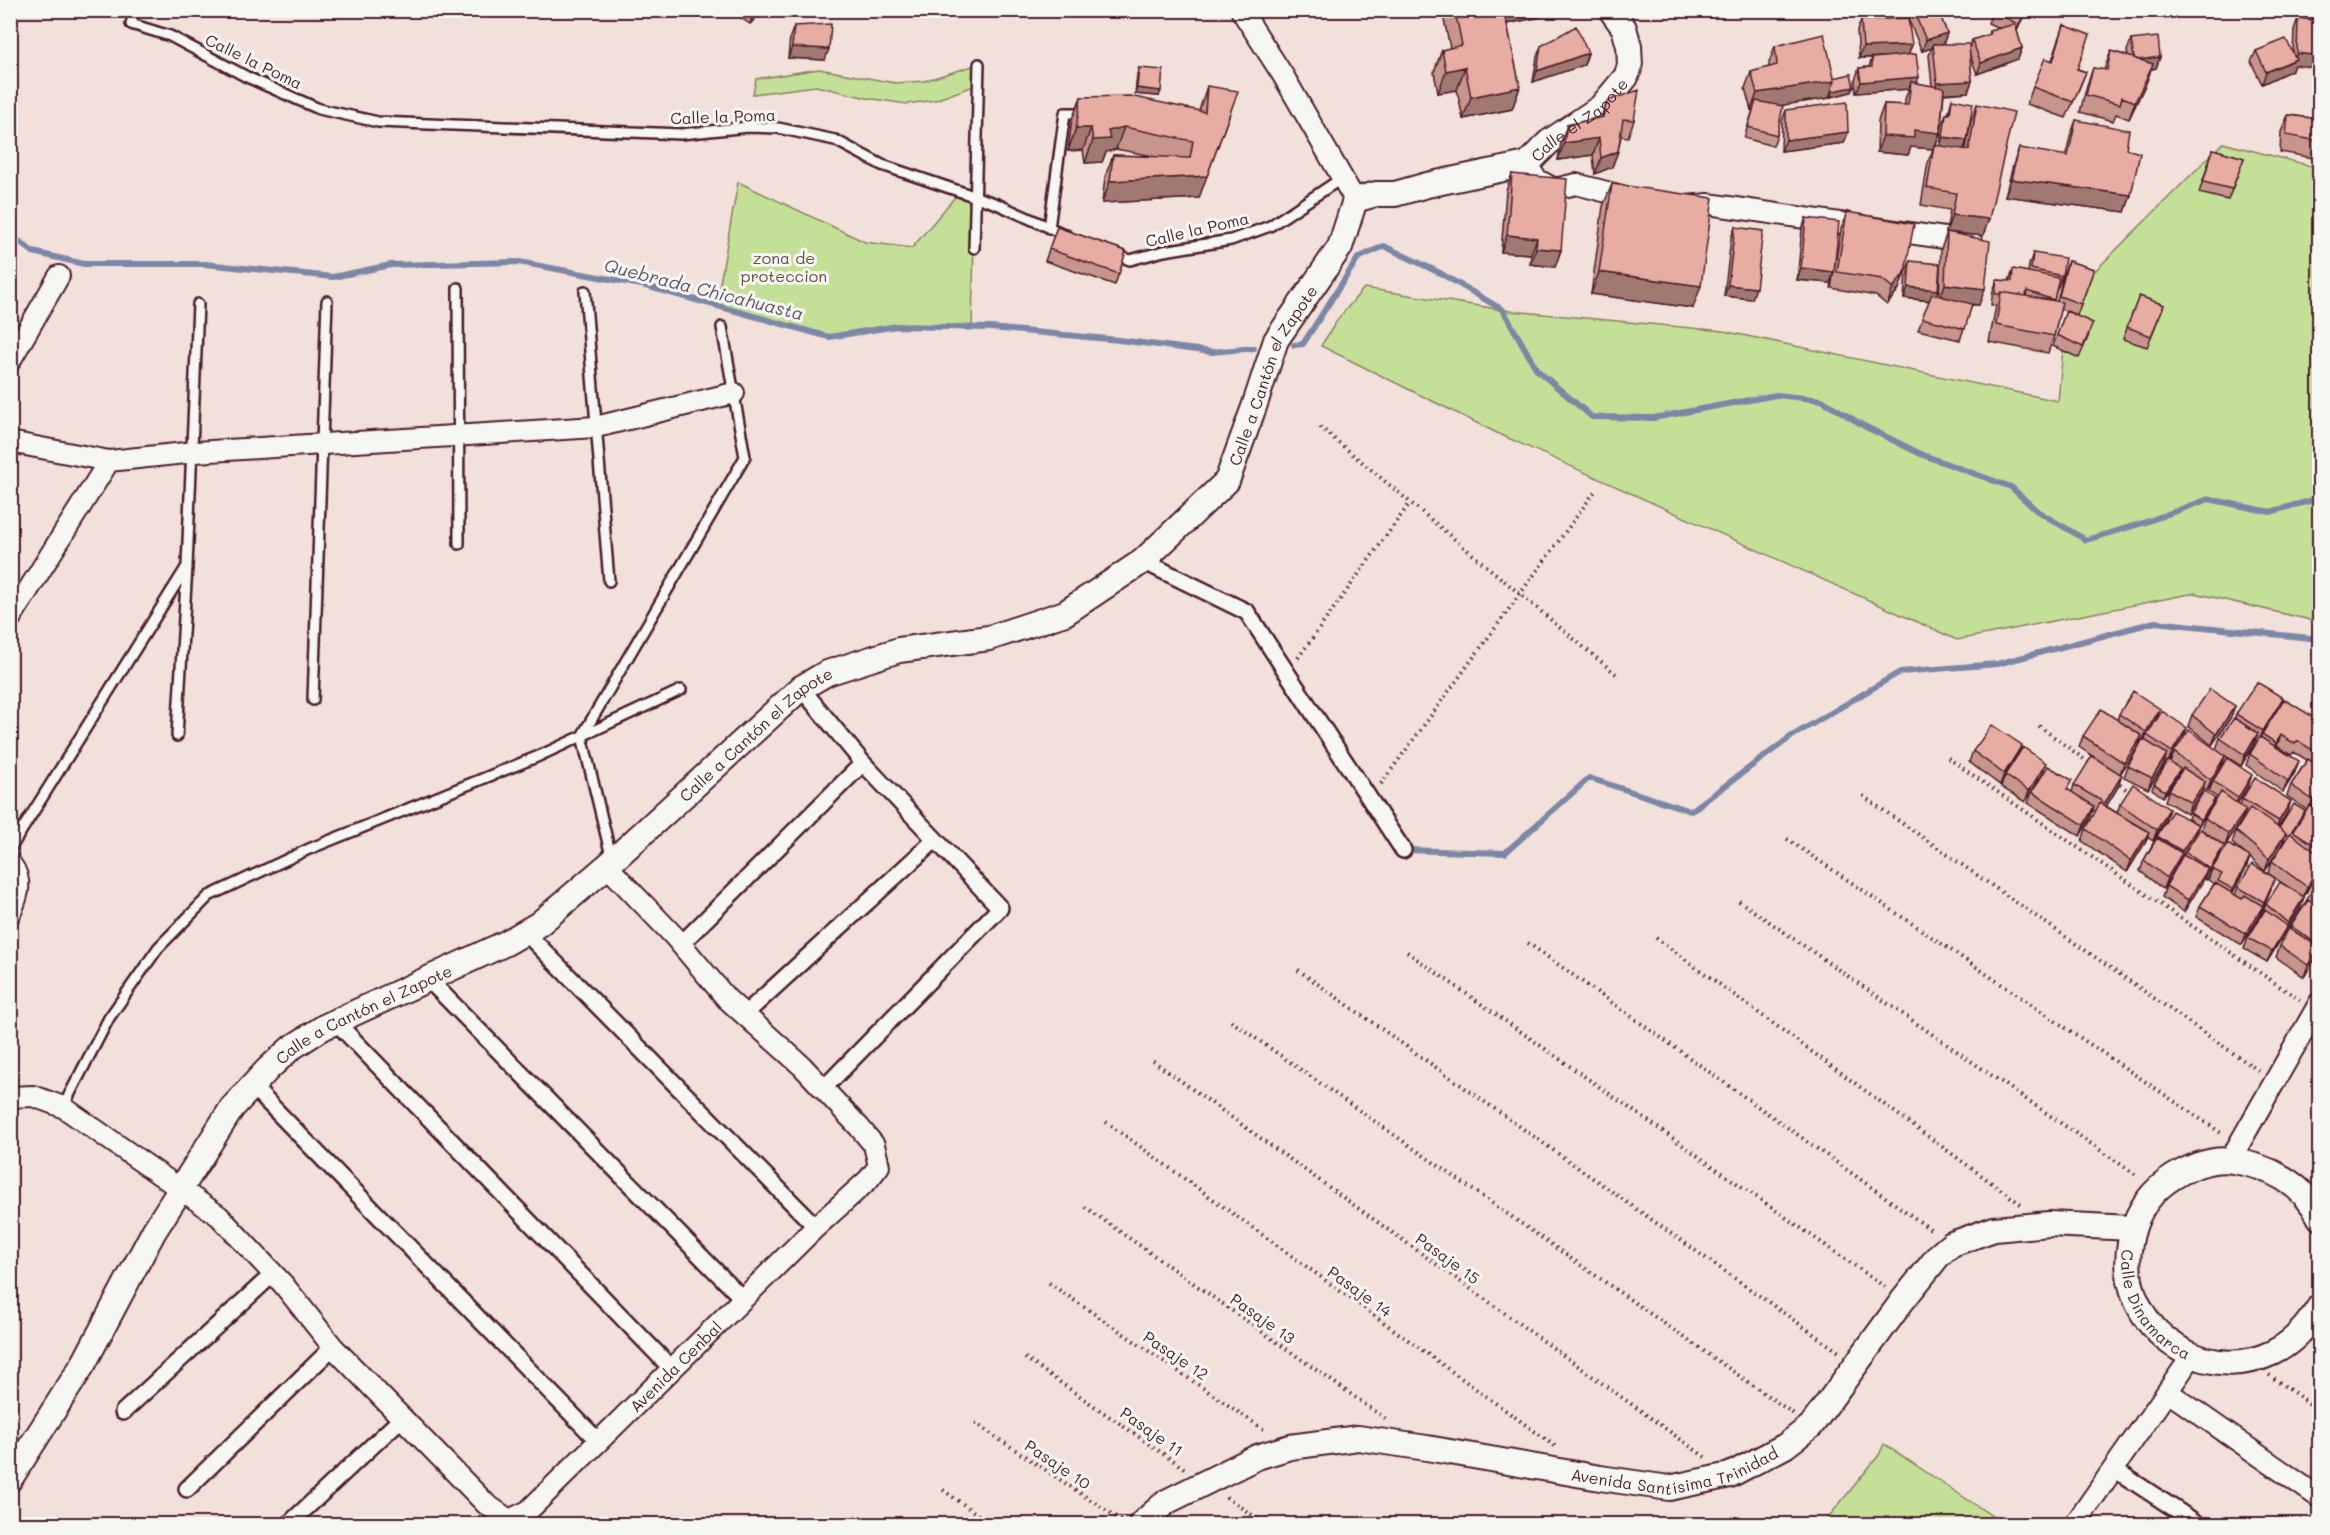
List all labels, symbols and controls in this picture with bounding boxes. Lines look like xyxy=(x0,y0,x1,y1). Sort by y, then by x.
street label: Calle la Poma xyxy=(202,28,306,94)
street label: Calle el Zapote xyxy=(1526,73,1632,165)
street label: Calle la Poma xyxy=(670,104,776,128)
street label: Calle la Poma xyxy=(1143,207,1251,251)
park label: zona de proteccion xyxy=(741,247,827,286)
water label: Quebrada Chicahuasta xyxy=(602,253,806,325)
street label: Calle a Cantón el Zapote xyxy=(1223,281,1321,468)
street label: Calle a Cantón el Zapote xyxy=(674,662,836,806)
street label: Calle a Cantón el Zapote xyxy=(271,959,455,1068)
street label: Pasaje 15 xyxy=(1412,1228,1484,1288)
street label: Calle Dinamarca xyxy=(2118,1249,2194,1364)
street label: Pasaje 14 xyxy=(1324,1261,1397,1322)
street label: Pasaje 13 xyxy=(1226,1288,1300,1348)
street label: Avenida Cenbal xyxy=(625,1316,726,1416)
street label: Pasaje 12 xyxy=(1139,1326,1213,1384)
street label: Pasaje 11 xyxy=(1116,1402,1188,1460)
street label: Pasaje 10 xyxy=(1021,1434,1095,1494)
street label: Avenida Santísima Trinidad xyxy=(1570,1441,1781,1499)

